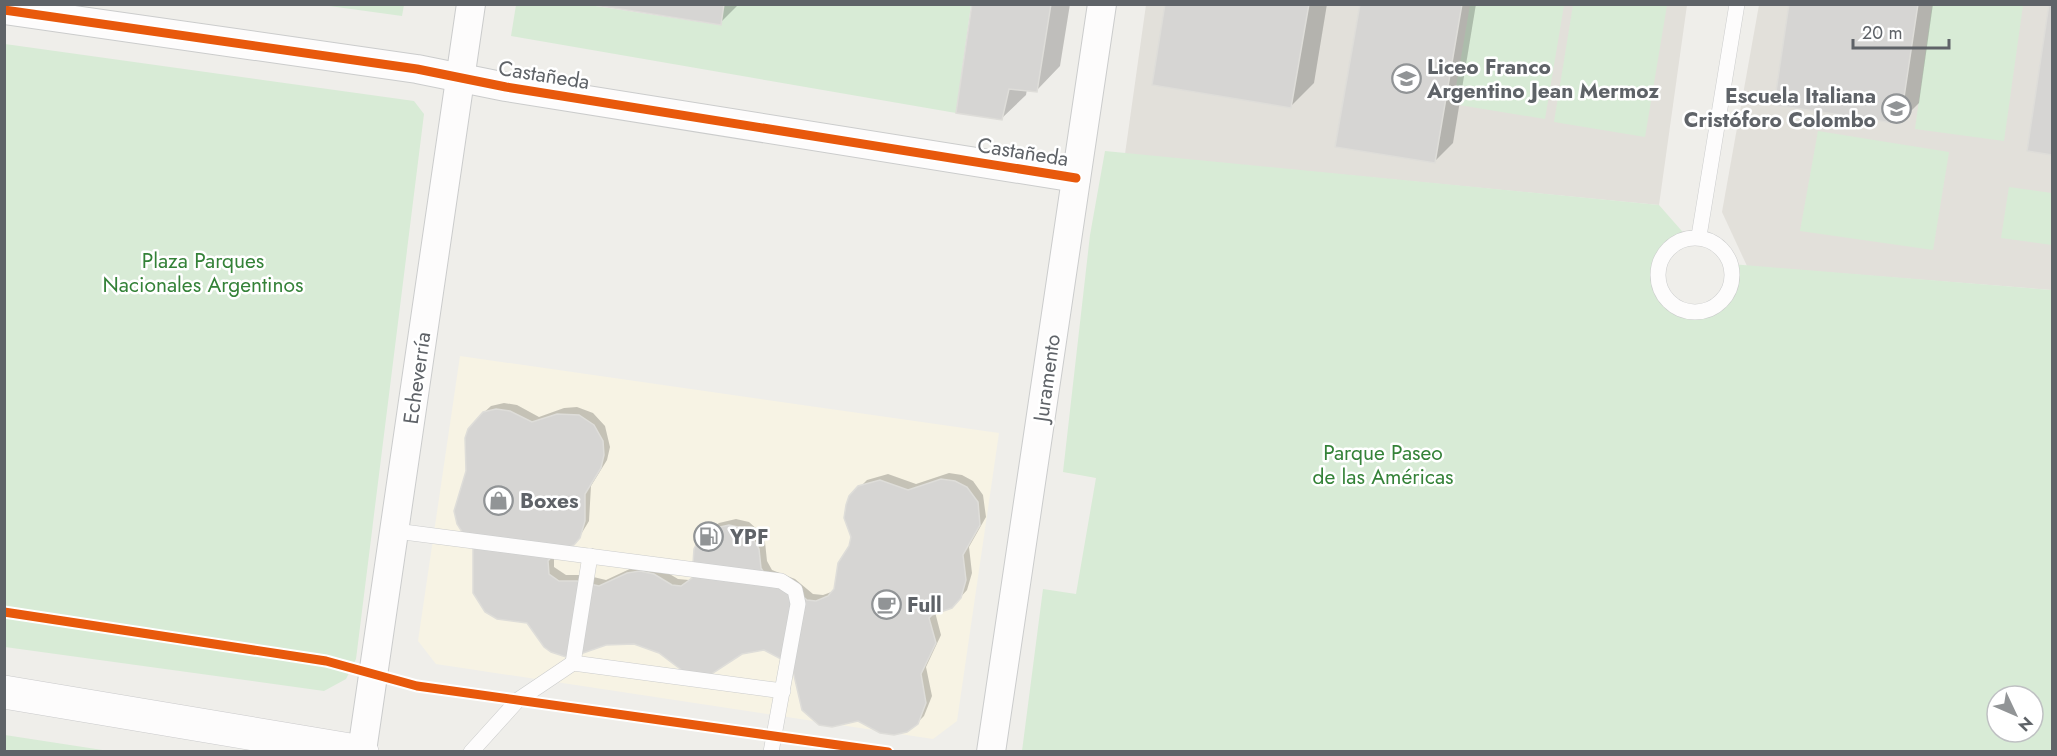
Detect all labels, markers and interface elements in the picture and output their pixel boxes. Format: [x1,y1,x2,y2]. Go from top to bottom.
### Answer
scale bar [1853,12,1949,50]
text: 20 m [1862,20,1902,46]
place label: Liceo Franco Argentino Jean Mermoz [1426,52,1659,106]
street label: Castañeda [496,53,592,97]
school or university icon: Liceo Franco Argentino Jean Mermoz [1390,63,1422,95]
place label: Escuela Italiana Cristóforo Colombo [1684,81,1876,135]
school or university icon: Escuela Italiana Cristóforo Colombo [1881,92,1913,124]
street label: Castañeda [975,130,1071,174]
park label: Plaza Parques Nacionales Argentinos [103,246,303,300]
street label: Echeverría [396,330,438,426]
street label: Juramento [1026,332,1068,427]
park label: Parque Paseo de las Américas [1312,438,1454,492]
shop icon: Boxes [483,485,515,517]
place label: Boxes [520,486,579,516]
fuel station icon: YPF [693,521,725,553]
place label: YPF [729,522,769,552]
cafe icon: Full [870,589,902,621]
place label: Full [907,590,942,620]
north arrow [1985,684,2045,744]
text: N [2013,712,2038,737]

